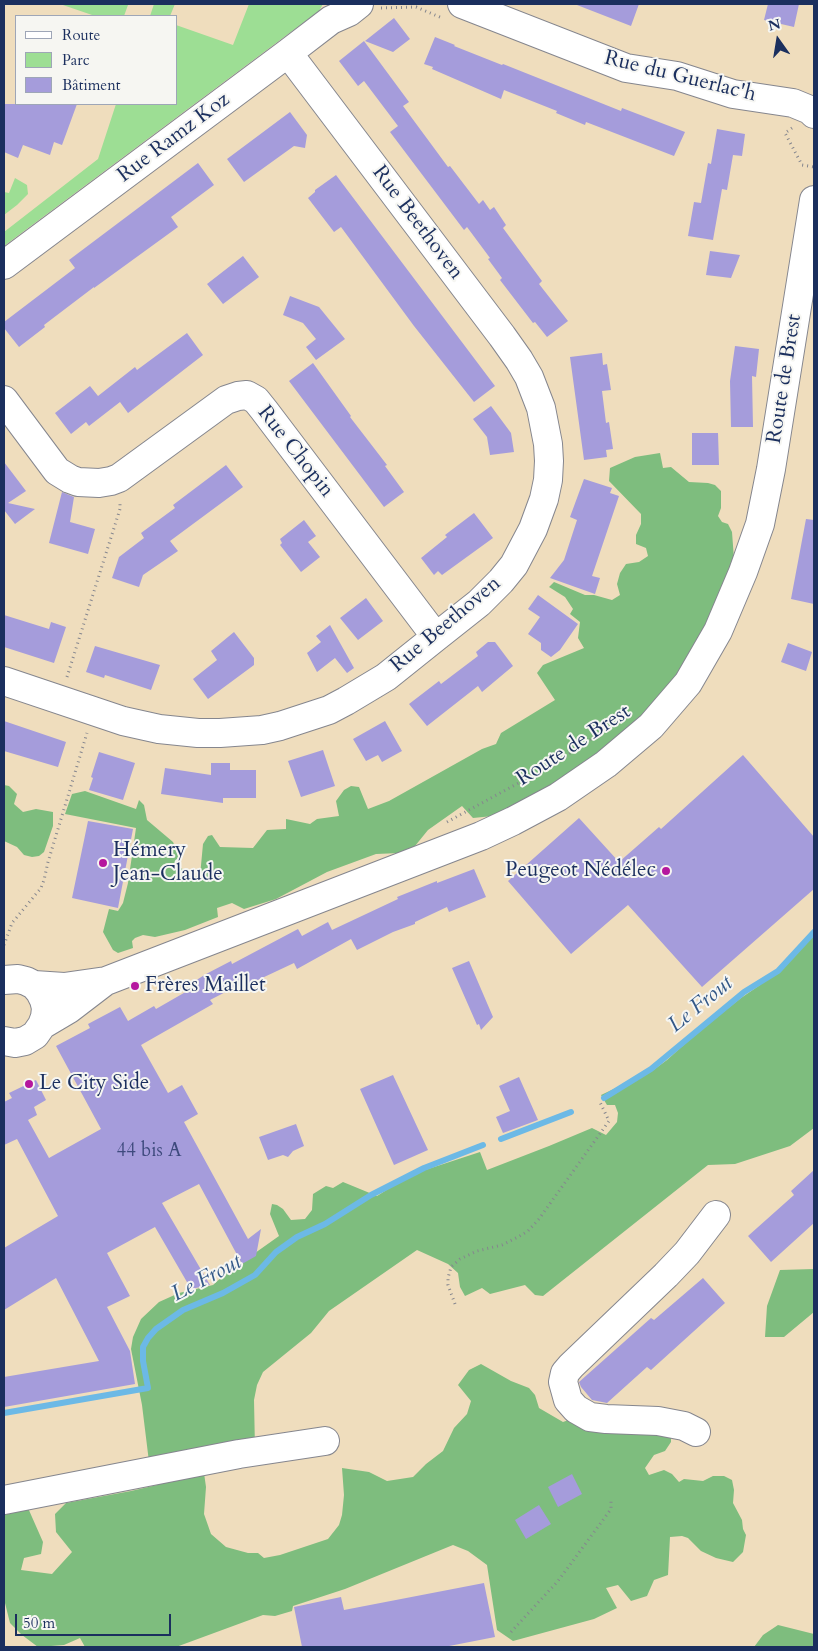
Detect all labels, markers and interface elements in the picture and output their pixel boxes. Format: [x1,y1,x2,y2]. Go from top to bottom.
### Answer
text: N [766,14,783,36]
legend [15,15,178,105]
north arrow [753,15,803,65]
text: Route [62,25,100,45]
street label: Rue du Guerlac'h [602,46,758,108]
text: Parc [62,50,90,70]
text: Bâtiment [62,75,120,95]
street label: Rue Ramz Koz [113,88,235,188]
street label: Rue Beethoven [366,161,468,285]
street label: Route de Brest [762,312,808,446]
street label: Rue Chopin [251,401,339,503]
street label: Rue Beethoven [386,572,506,678]
street label: Route de Brest [512,700,636,792]
place label: Hémery Jean-Claude [113,838,223,888]
marker: Hémery Jean-Claude [97,857,109,869]
place label: Peugeot Nédélec [505,858,656,884]
marker: Peugeot Nédélec [660,865,672,877]
water label: Le Frout [663,971,739,1039]
place label: Frères Maillet [145,973,266,999]
marker: Frères Maillet [129,980,141,992]
place label: Le City Side [39,1071,149,1097]
marker: Le City Side [23,1078,35,1090]
house number: 44 bis A [116,1141,182,1163]
water label: Le Frout [168,1250,246,1308]
scale bar [18,1604,174,1636]
text: 50 m [23,1613,55,1633]

